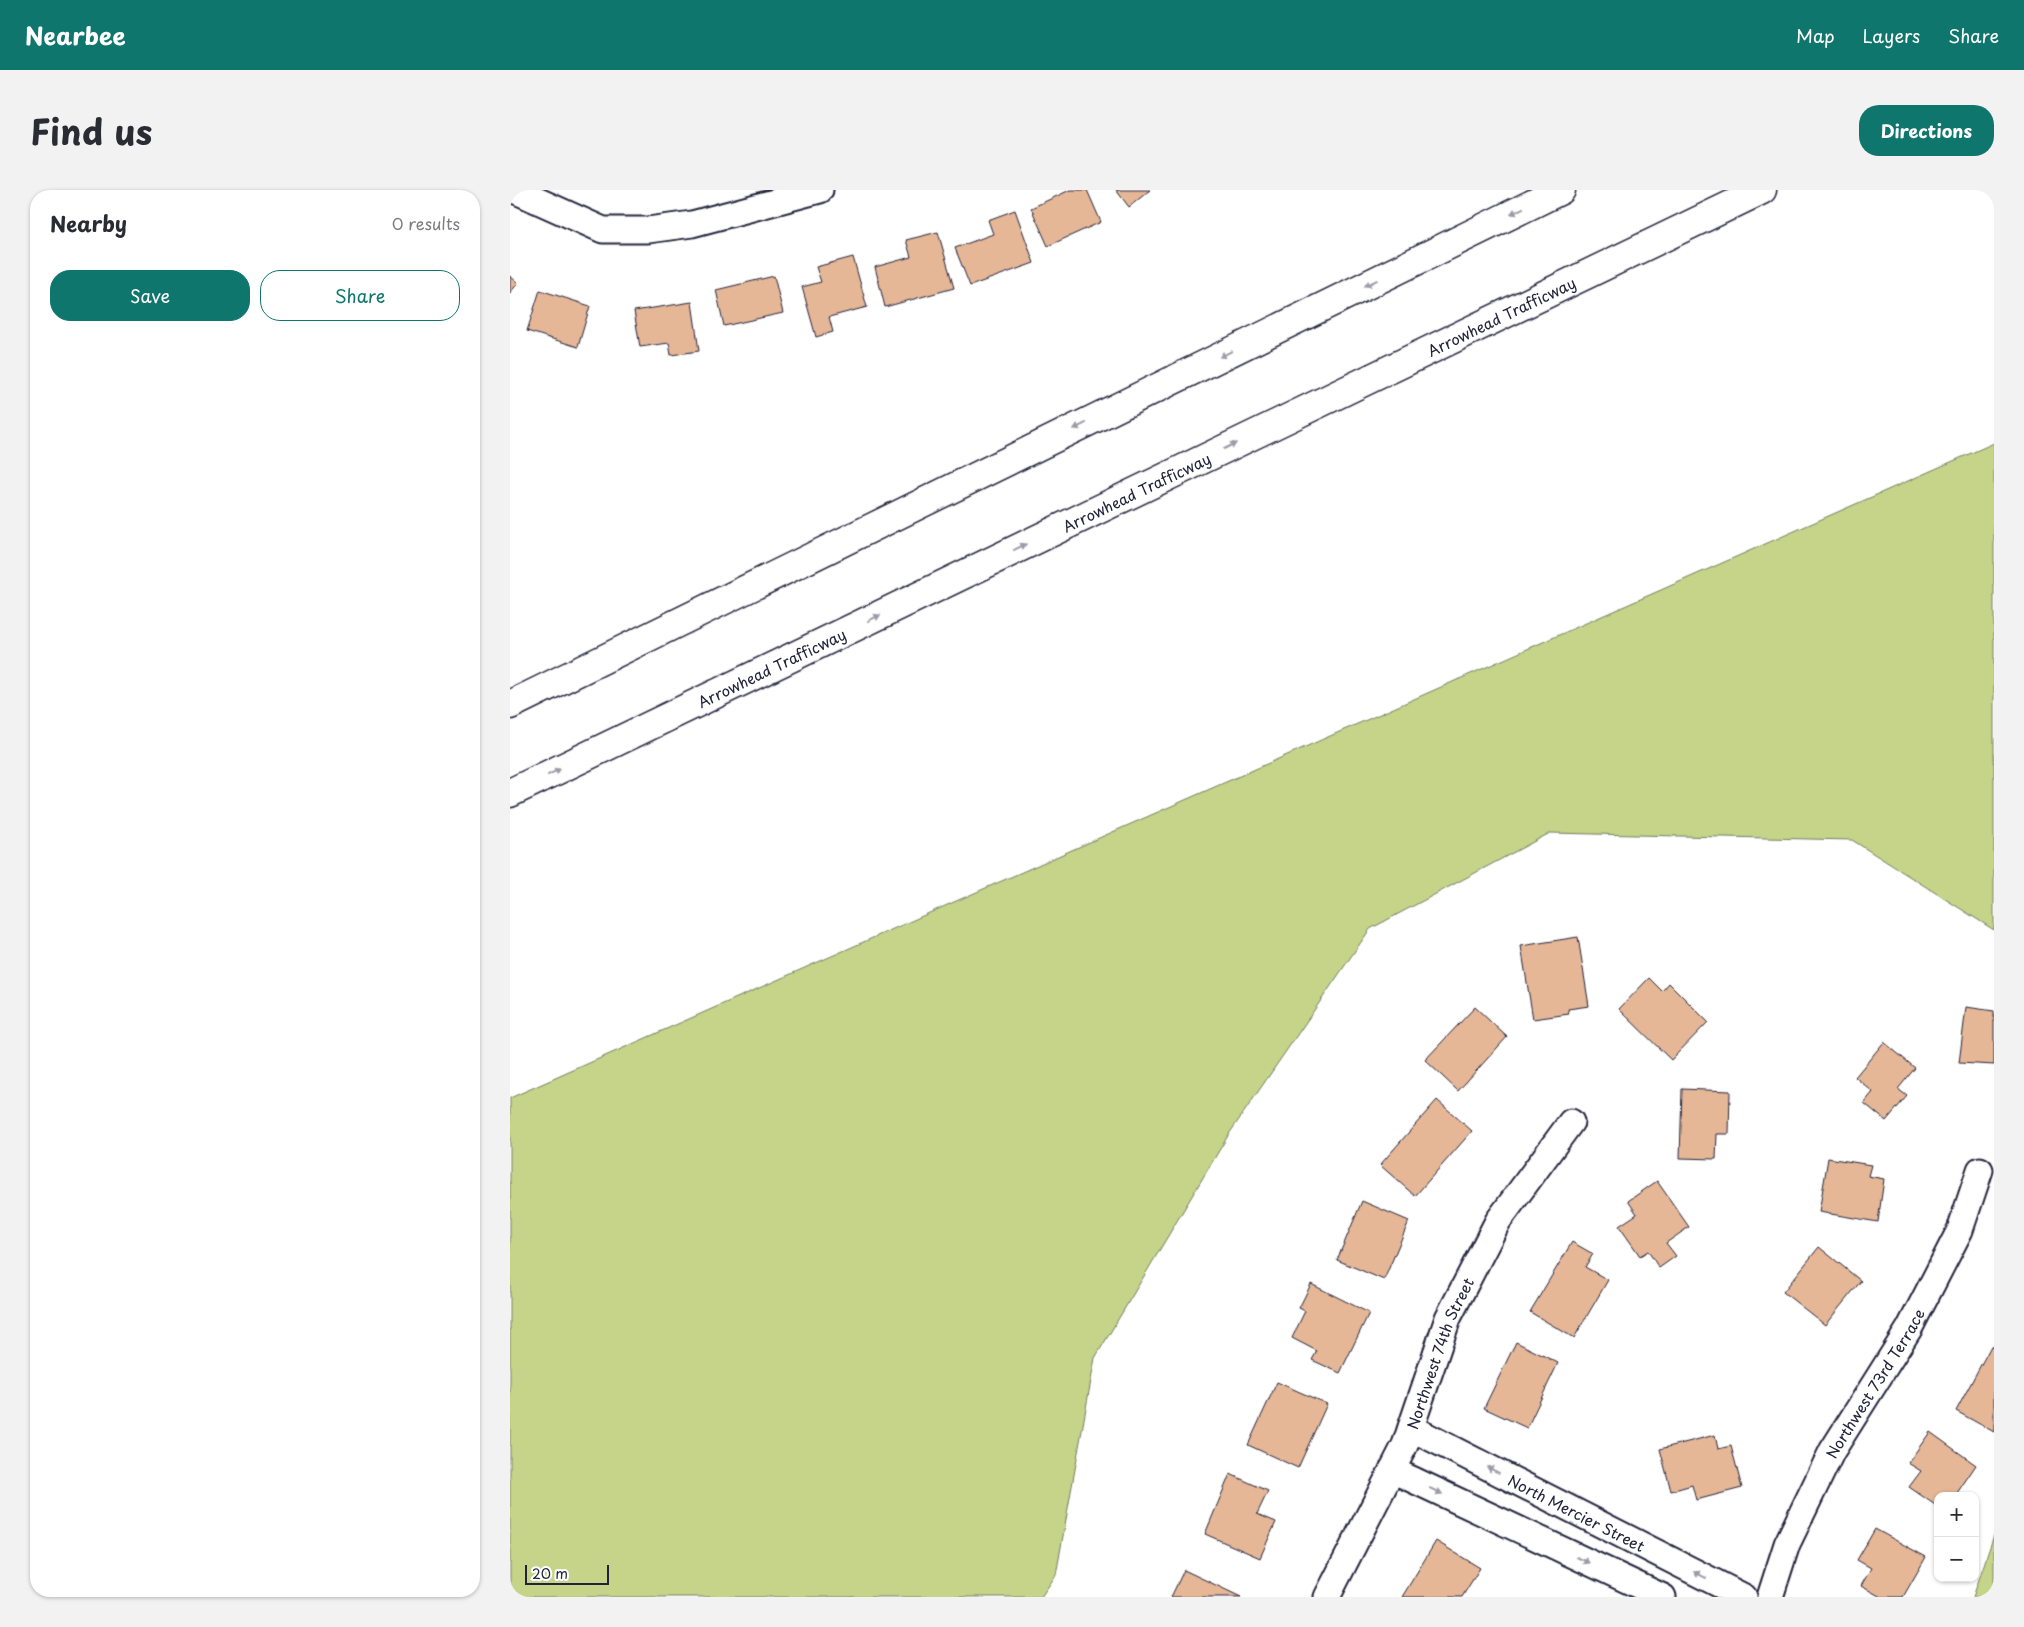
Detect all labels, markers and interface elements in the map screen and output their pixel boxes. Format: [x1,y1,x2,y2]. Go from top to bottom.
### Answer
text: Nearbee [25,17,126,53]
text: Map [1796,22,1835,49]
text: Layers [1863,22,1920,49]
text: Share [1948,22,1999,49]
text: Find us [30,104,152,157]
button: Directions [1859,105,1994,156]
text: Nearby [50,207,127,239]
one-way arrow [1510,207,1525,216]
text: 0 results [392,211,460,235]
button: Save [50,270,250,321]
button: Share [260,270,460,321]
street label: Arrowhead Trafficway [1423,270,1579,361]
one-way arrow [1364,279,1379,287]
one-way arrow [1218,350,1233,359]
one-way arrow [1072,422,1087,430]
one-way arrow [1223,442,1237,450]
street label: Arrowhead Trafficway [1058,446,1214,537]
one-way arrow [1013,543,1027,551]
one-way arrow [867,614,881,622]
street label: Arrowhead Trafficway [693,622,849,713]
one-way arrow [547,768,561,776]
street label: Northwest 74th Street [1400,1273,1479,1432]
street label: Northwest 73rd Terrace [1819,1304,1929,1462]
one-way arrow [1486,1466,1500,1474]
street label: North Mercier Street [1504,1468,1649,1557]
one-way arrow [1429,1487,1443,1495]
map controls [1934,1492,1979,1582]
button: + [1934,1492,1979,1537]
button: − [1934,1537,1979,1582]
one-way arrow [1576,1556,1590,1564]
scale bar [525,1562,609,1585]
text: 20 m [532,1563,568,1584]
one-way arrow [1693,1571,1708,1579]

